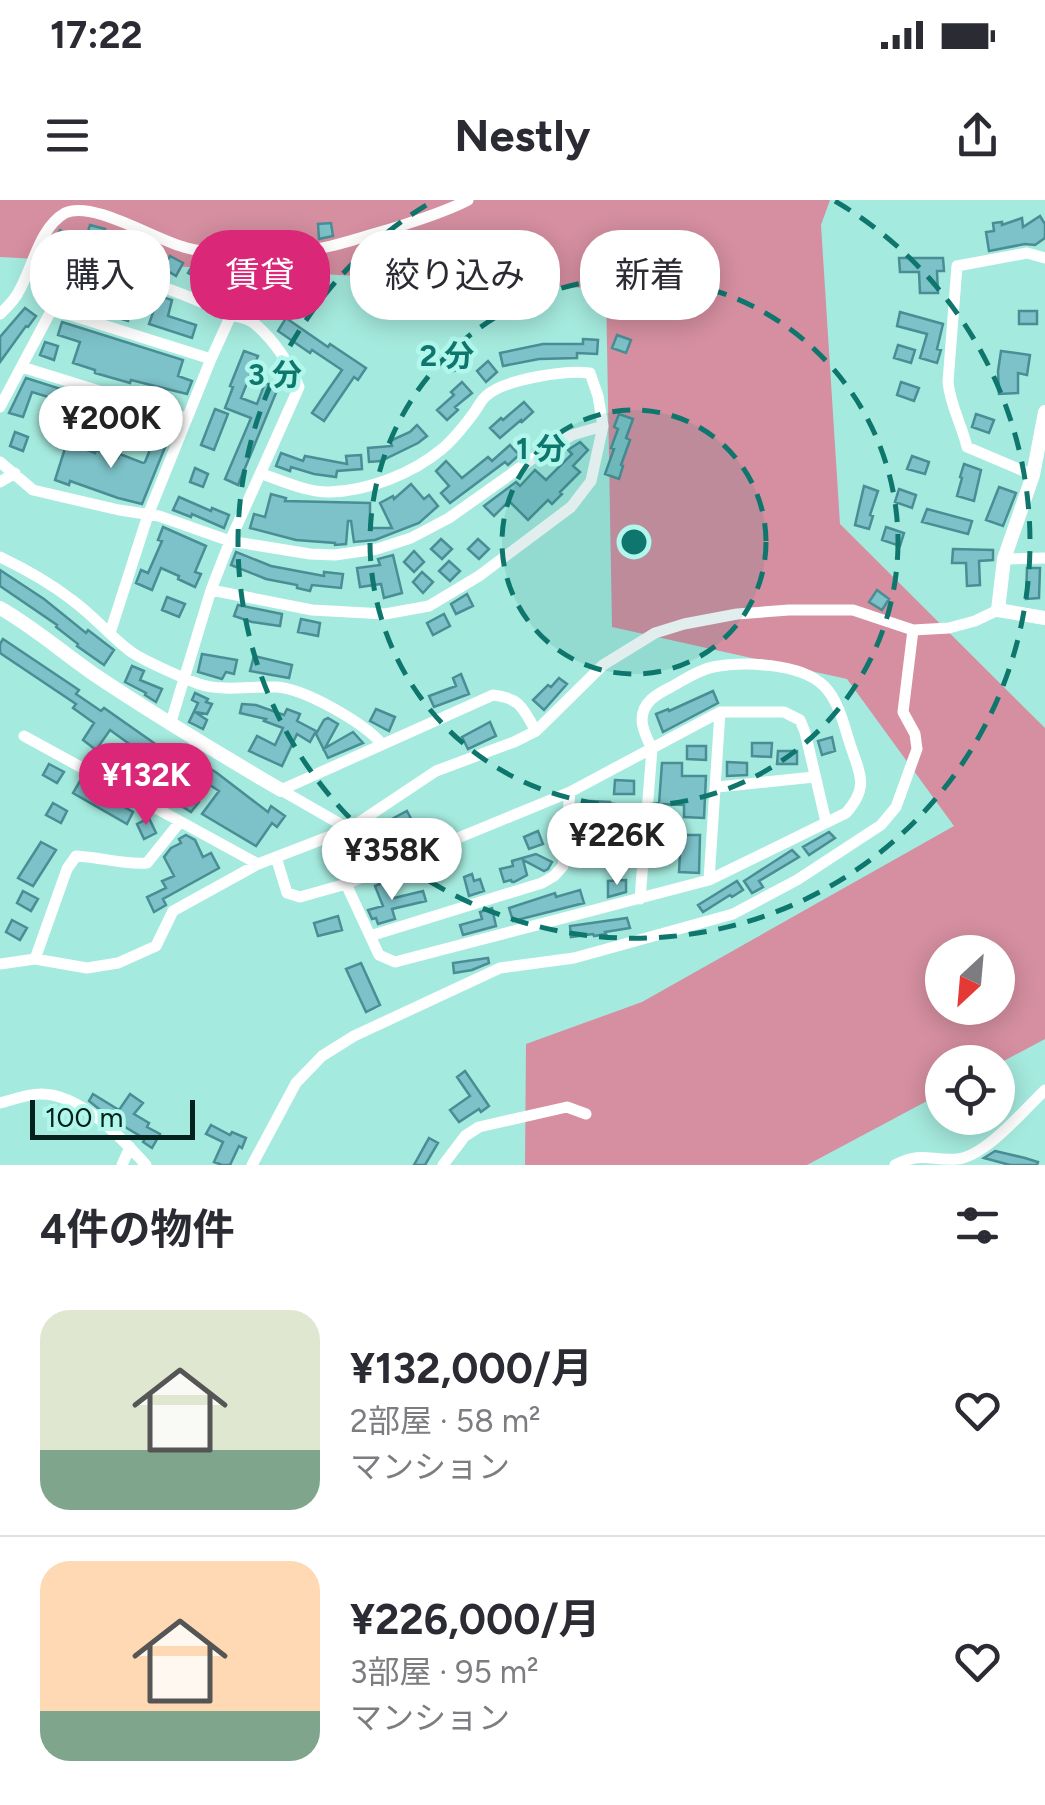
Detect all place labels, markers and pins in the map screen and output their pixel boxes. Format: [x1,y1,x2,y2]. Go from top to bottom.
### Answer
pin: ¥200K [41,386,181,471]
centre of rings [616,524,652,560]
pin: ¥132K [76,743,216,828]
pin: ¥226K [547,803,687,888]
pin: ¥358K [322,818,462,903]

